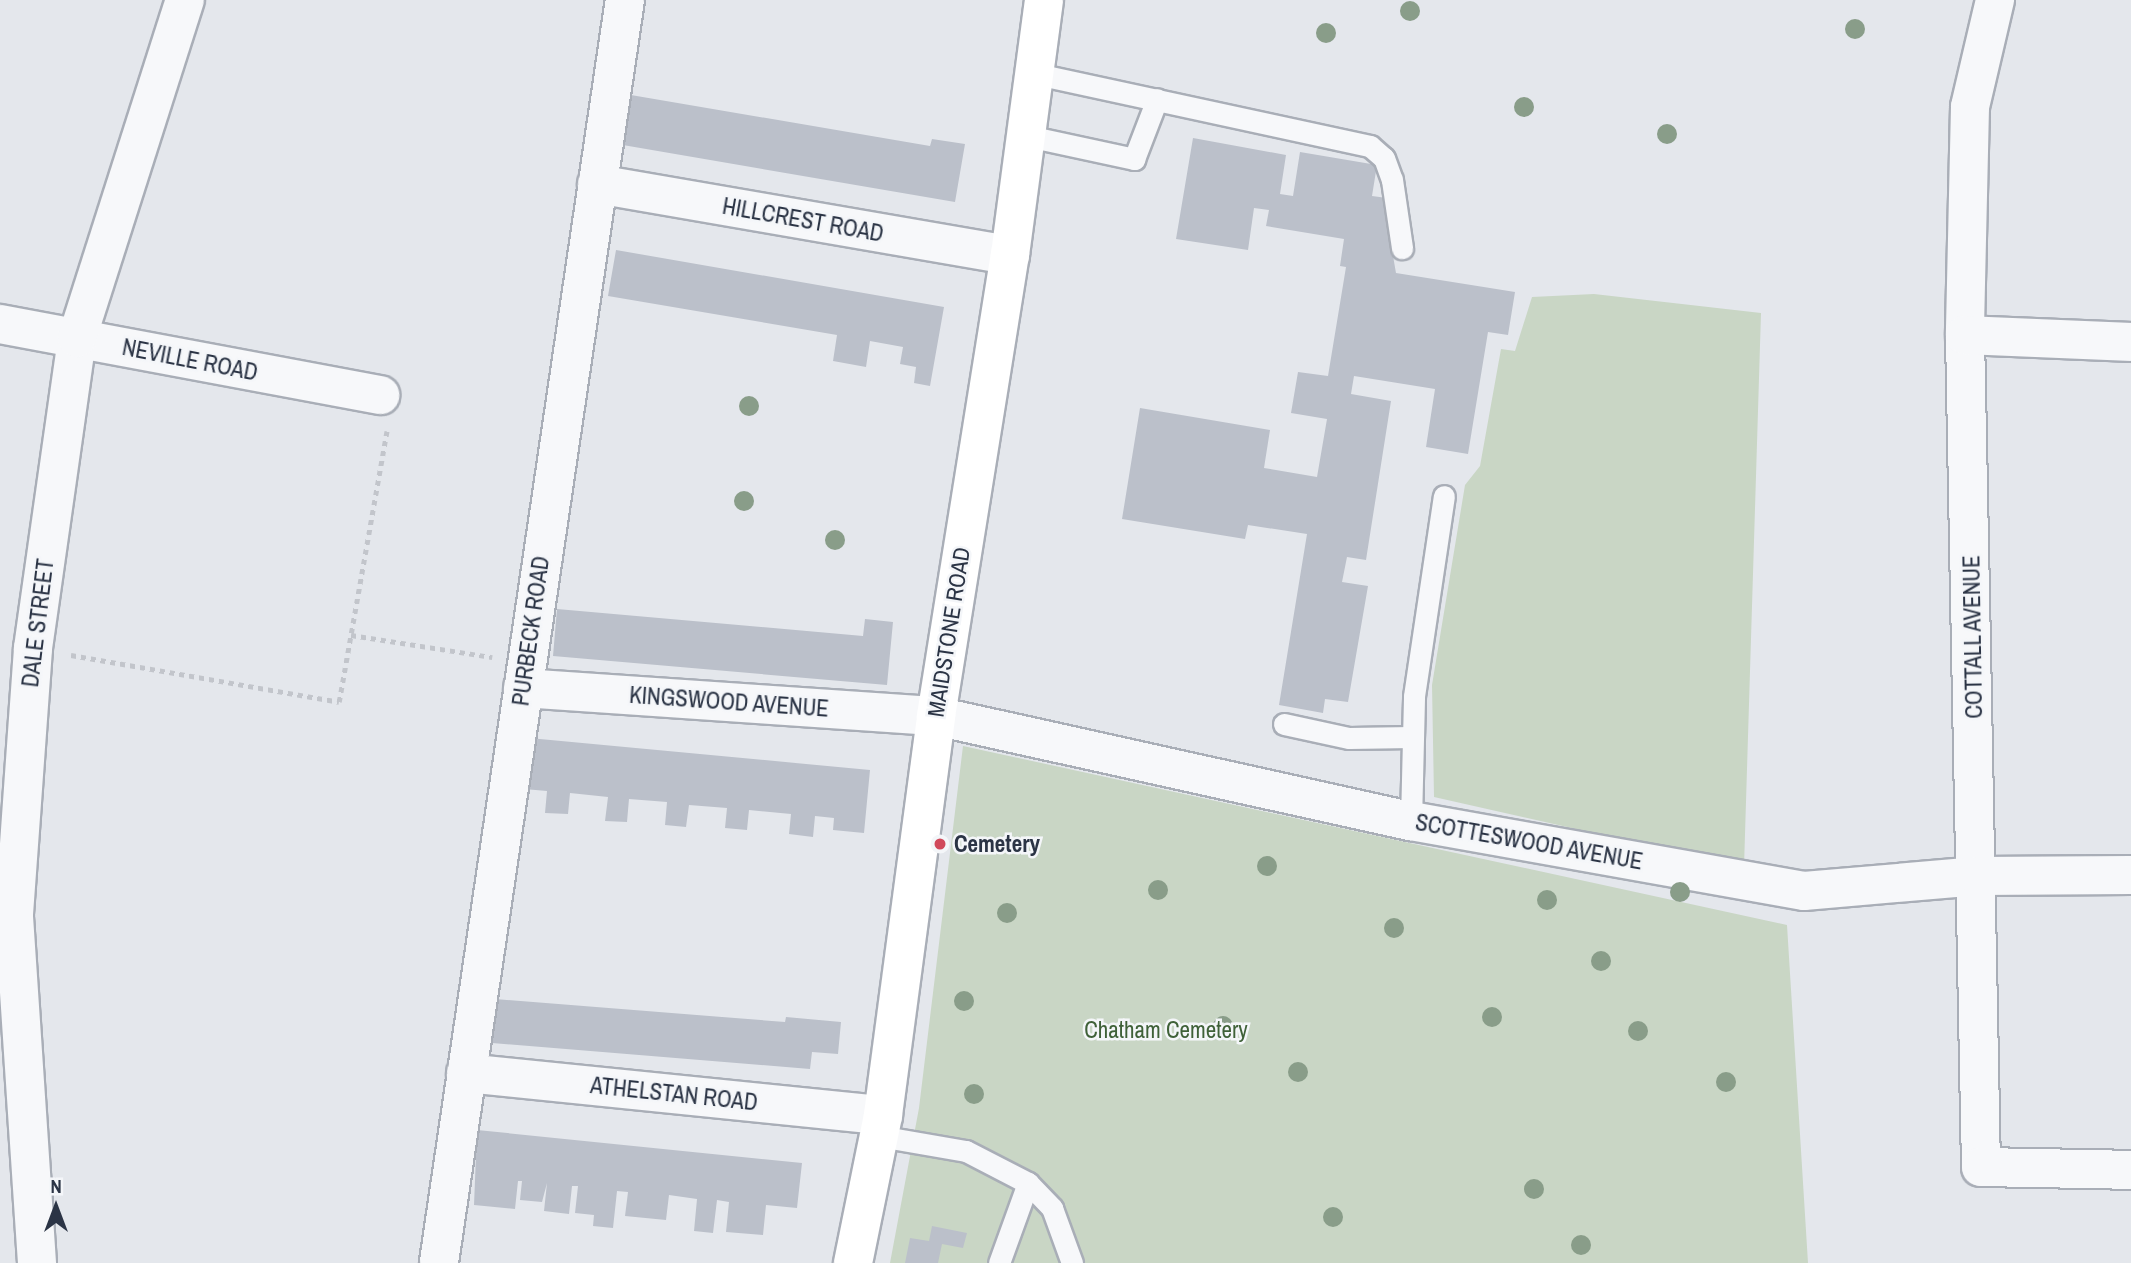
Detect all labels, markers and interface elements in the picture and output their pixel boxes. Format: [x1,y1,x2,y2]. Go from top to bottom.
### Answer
street label: HILLCREST ROAD [720,192,886,248]
street label: NEVILLE ROAD [120,333,260,387]
street label: MAIDSTONE ROAD [922,545,976,719]
street label: PURBECK ROAD [507,554,555,708]
street label: COTTALL AVENUE [1958,554,1988,720]
street label: DALE STREET [16,557,60,689]
street label: KINGSWOOD AVENUE [628,681,830,723]
street label: SCOTTESWOOD AVENUE [1413,808,1645,876]
place label: Cemetery [954,830,1040,858]
marker: Cemetery [932,836,948,852]
park label: Chatham Cemetery [1084,1016,1248,1044]
street label: ATHELSTAN ROAD [589,1071,759,1117]
north arrow [21,1172,91,1242]
text: N [50,1173,62,1199]

